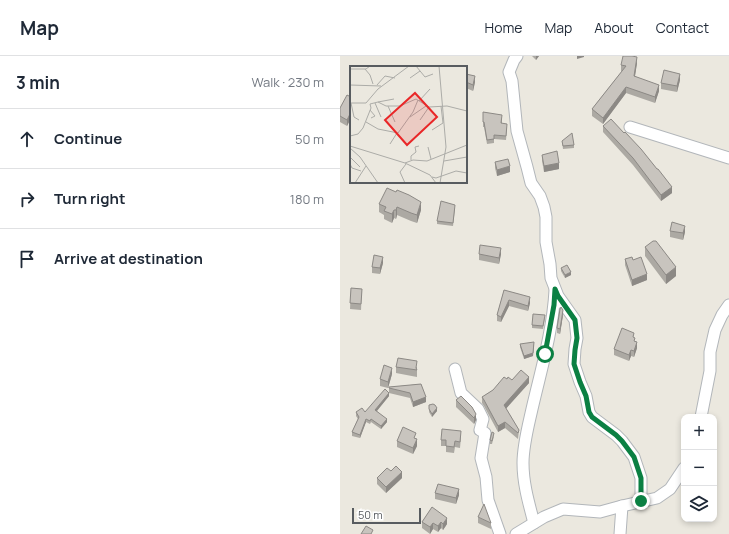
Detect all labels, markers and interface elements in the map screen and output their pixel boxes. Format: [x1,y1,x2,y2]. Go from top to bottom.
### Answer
text: Map [20,15,59,41]
text: Home [485,18,522,37]
text: Map [544,18,572,37]
text: About [594,18,634,37]
text: Contact [656,18,709,37]
inset map [350,66,467,183]
text: 3 min [16,71,60,94]
text: Walk · 230 m [251,73,324,91]
icon: ahead [16,128,38,150]
text: Continue [54,128,122,149]
text: 50 m [295,130,324,148]
icon: right [16,188,38,210]
text: Turn right [54,188,125,209]
text: 180 m [290,190,324,208]
icon: arrive [16,248,38,270]
text: Arrive at destination [54,248,203,269]
route start [536,345,554,363]
map controls [681,414,717,522]
button: + [681,414,717,450]
button: − [681,450,717,486]
button: layers [681,486,717,522]
route end [632,492,650,510]
scale bar [352,506,421,525]
text: 50 m [358,507,383,522]

